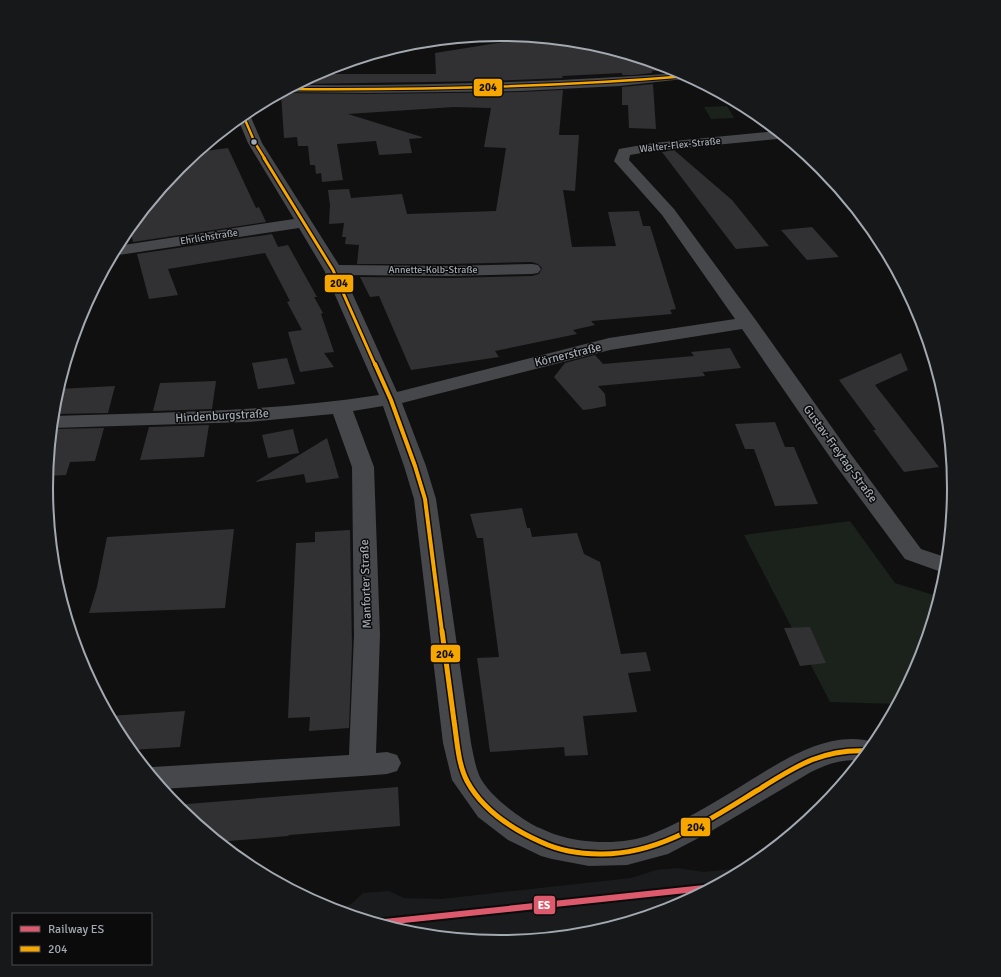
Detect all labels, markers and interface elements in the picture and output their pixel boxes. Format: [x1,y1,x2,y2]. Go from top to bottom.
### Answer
line badge: 204 [473,78,503,97]
text: 204 [479,81,497,94]
street label: Walter-Flex-Straße [639,135,721,155]
unlabelled marker [249,137,259,147]
street label: Ehrlichstraße [179,227,239,247]
street label: Annette-Kolb-Straße [388,264,478,276]
line badge: 204 [324,274,354,293]
text: 204 [330,277,348,290]
street label: Körnerstraße [533,339,603,371]
street label: Gustav-Freytag-Straße [800,402,880,506]
street label: Hindenburgstraße [175,406,269,426]
street label: Manforter Straße [357,539,375,629]
line badge: 204 [430,644,461,663]
text: 204 [436,648,454,661]
line badge: 204 [680,817,711,837]
text: 204 [687,821,705,834]
line badge: ES [533,895,556,915]
text: ES [538,899,550,912]
legend [12,913,152,965]
text: Railway ES [48,922,104,937]
text: 204 [48,942,68,957]

